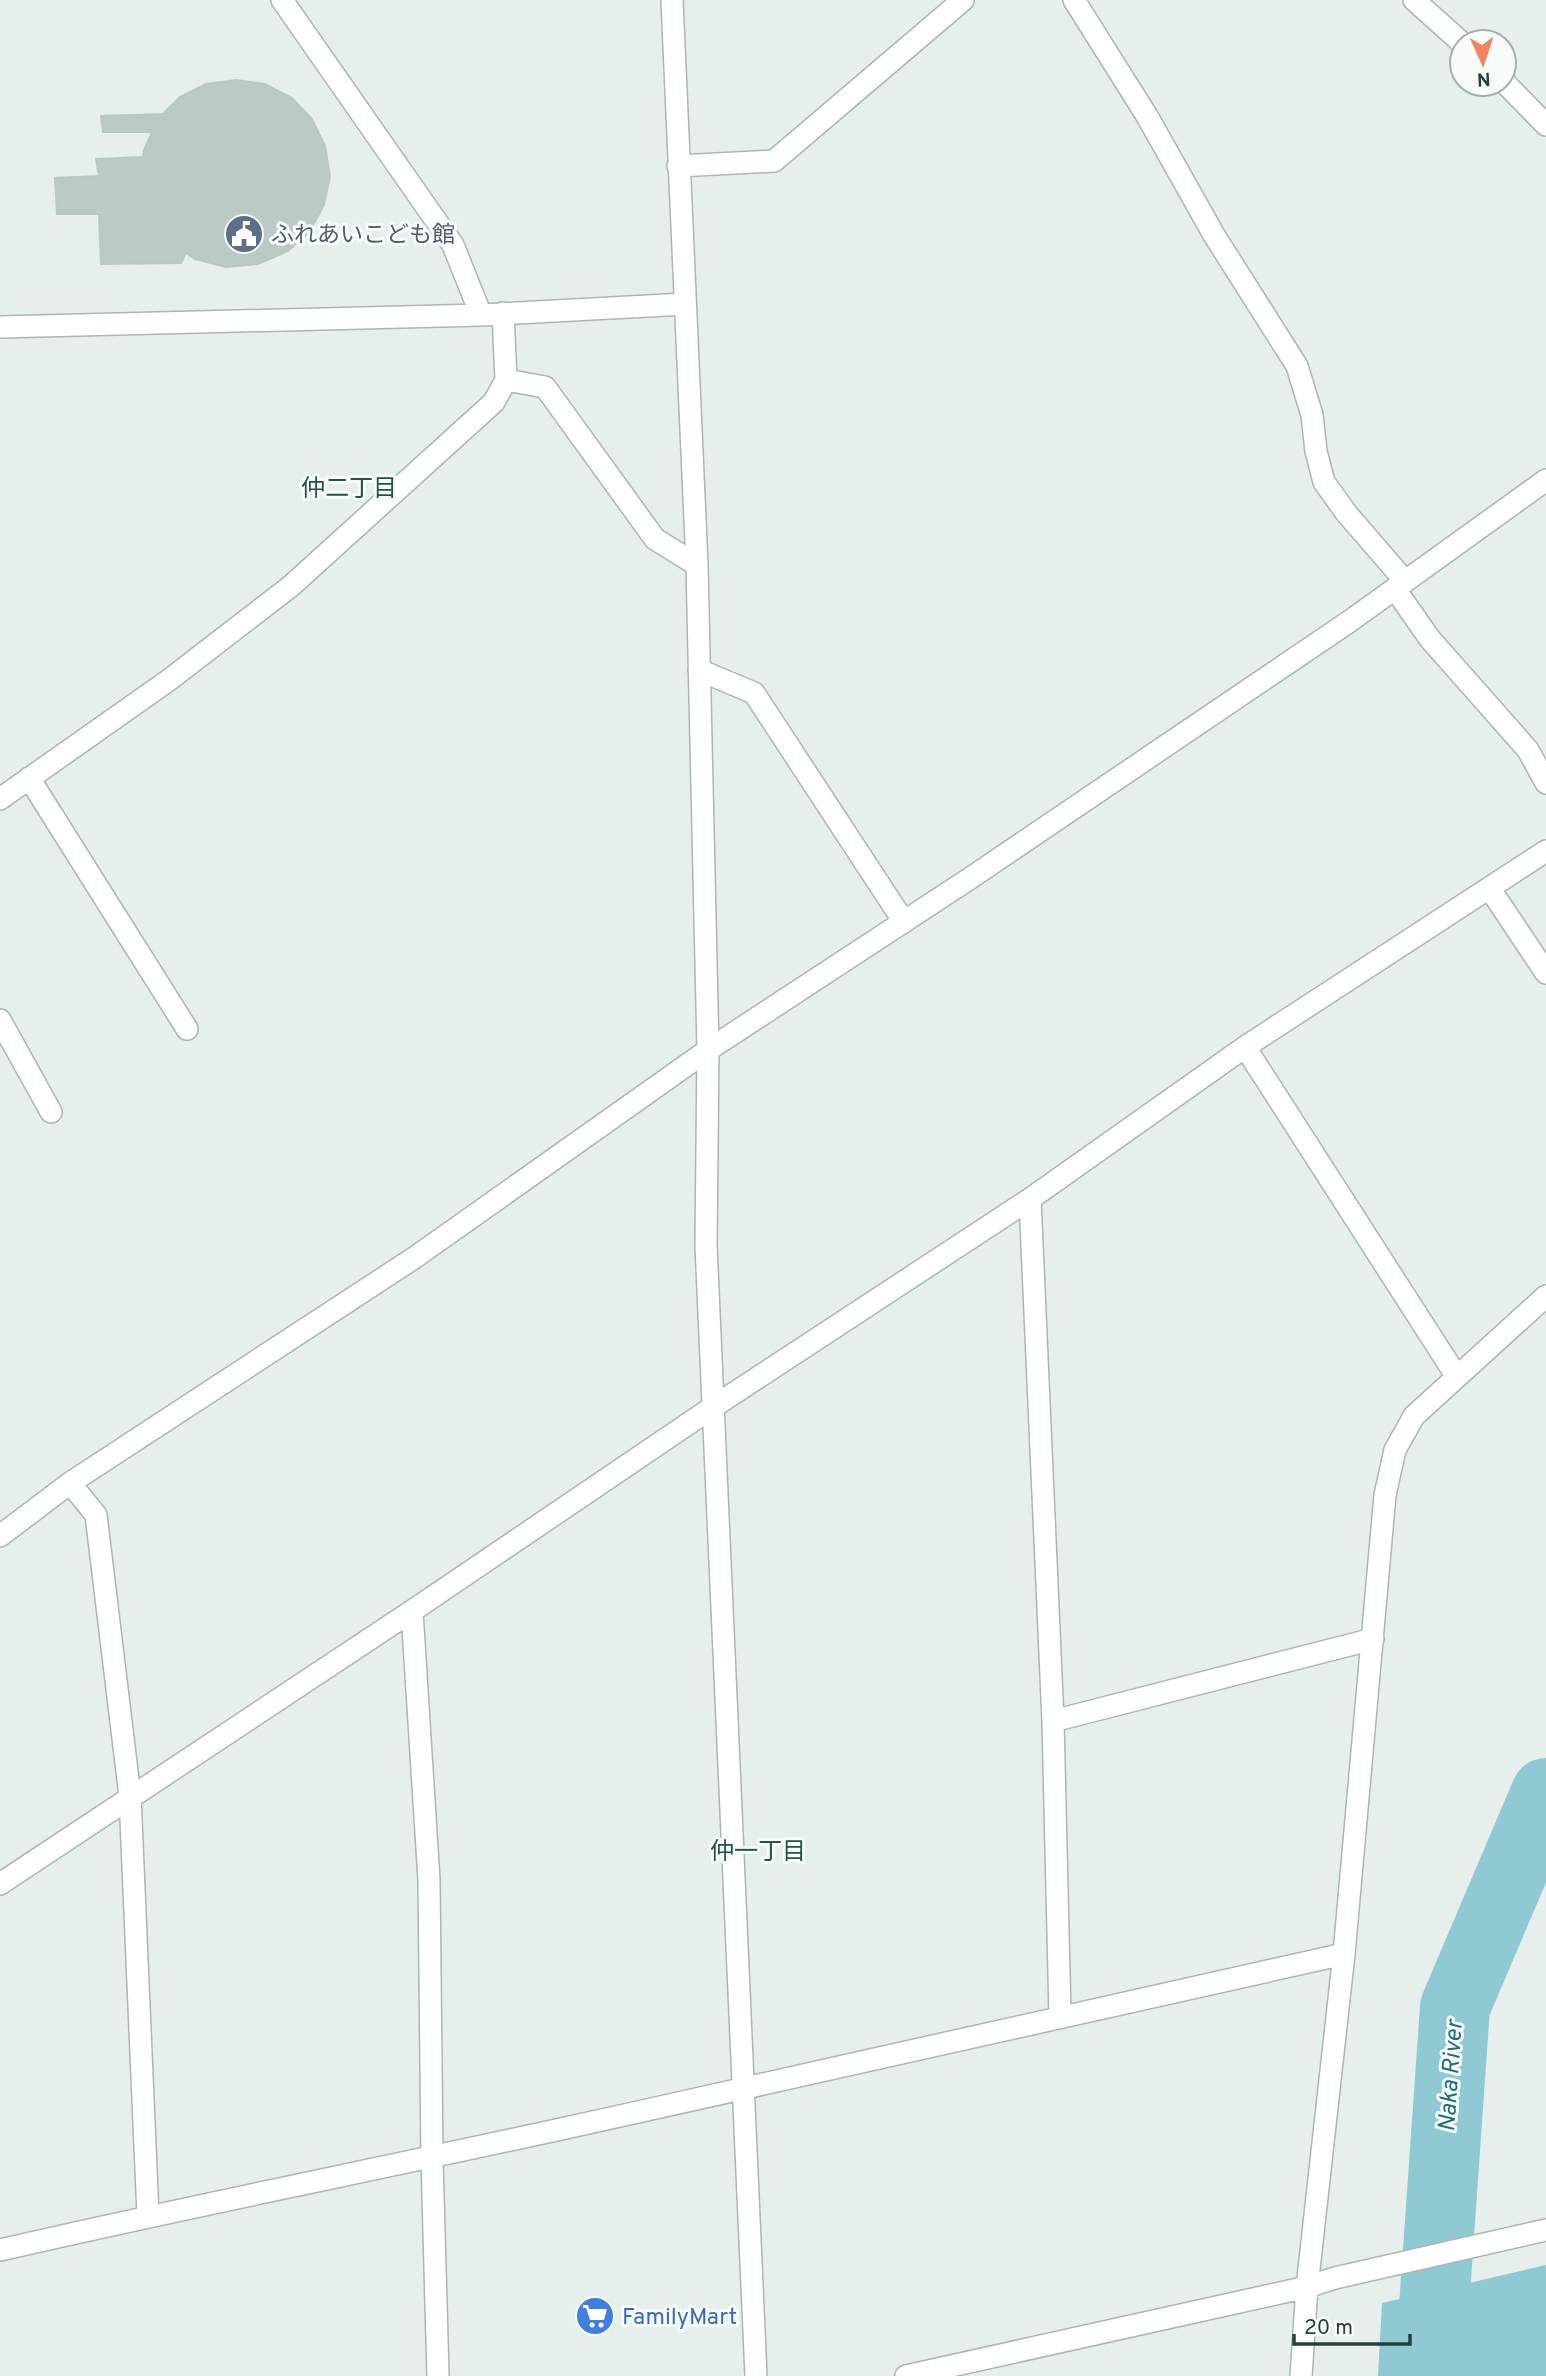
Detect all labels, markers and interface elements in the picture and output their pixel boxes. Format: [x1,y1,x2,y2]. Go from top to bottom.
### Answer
north arrow [1448,28,1518,98]
text: N [1476,66,1491,90]
public building icon: ふれあいこども館 [223,213,265,255]
place label: ふれあいこども館 [271,222,455,251]
district label: 仲二丁目 [301,475,397,505]
district label: 仲一丁目 [710,1838,806,1868]
water label: Naka River [1433,2018,1471,2133]
supermarket icon: FamilyMart [574,2295,616,2337]
scale bar [1294,2302,1410,2346]
place label: FamilyMart [622,2304,737,2333]
text: 20 m [1304,2315,1353,2342]

